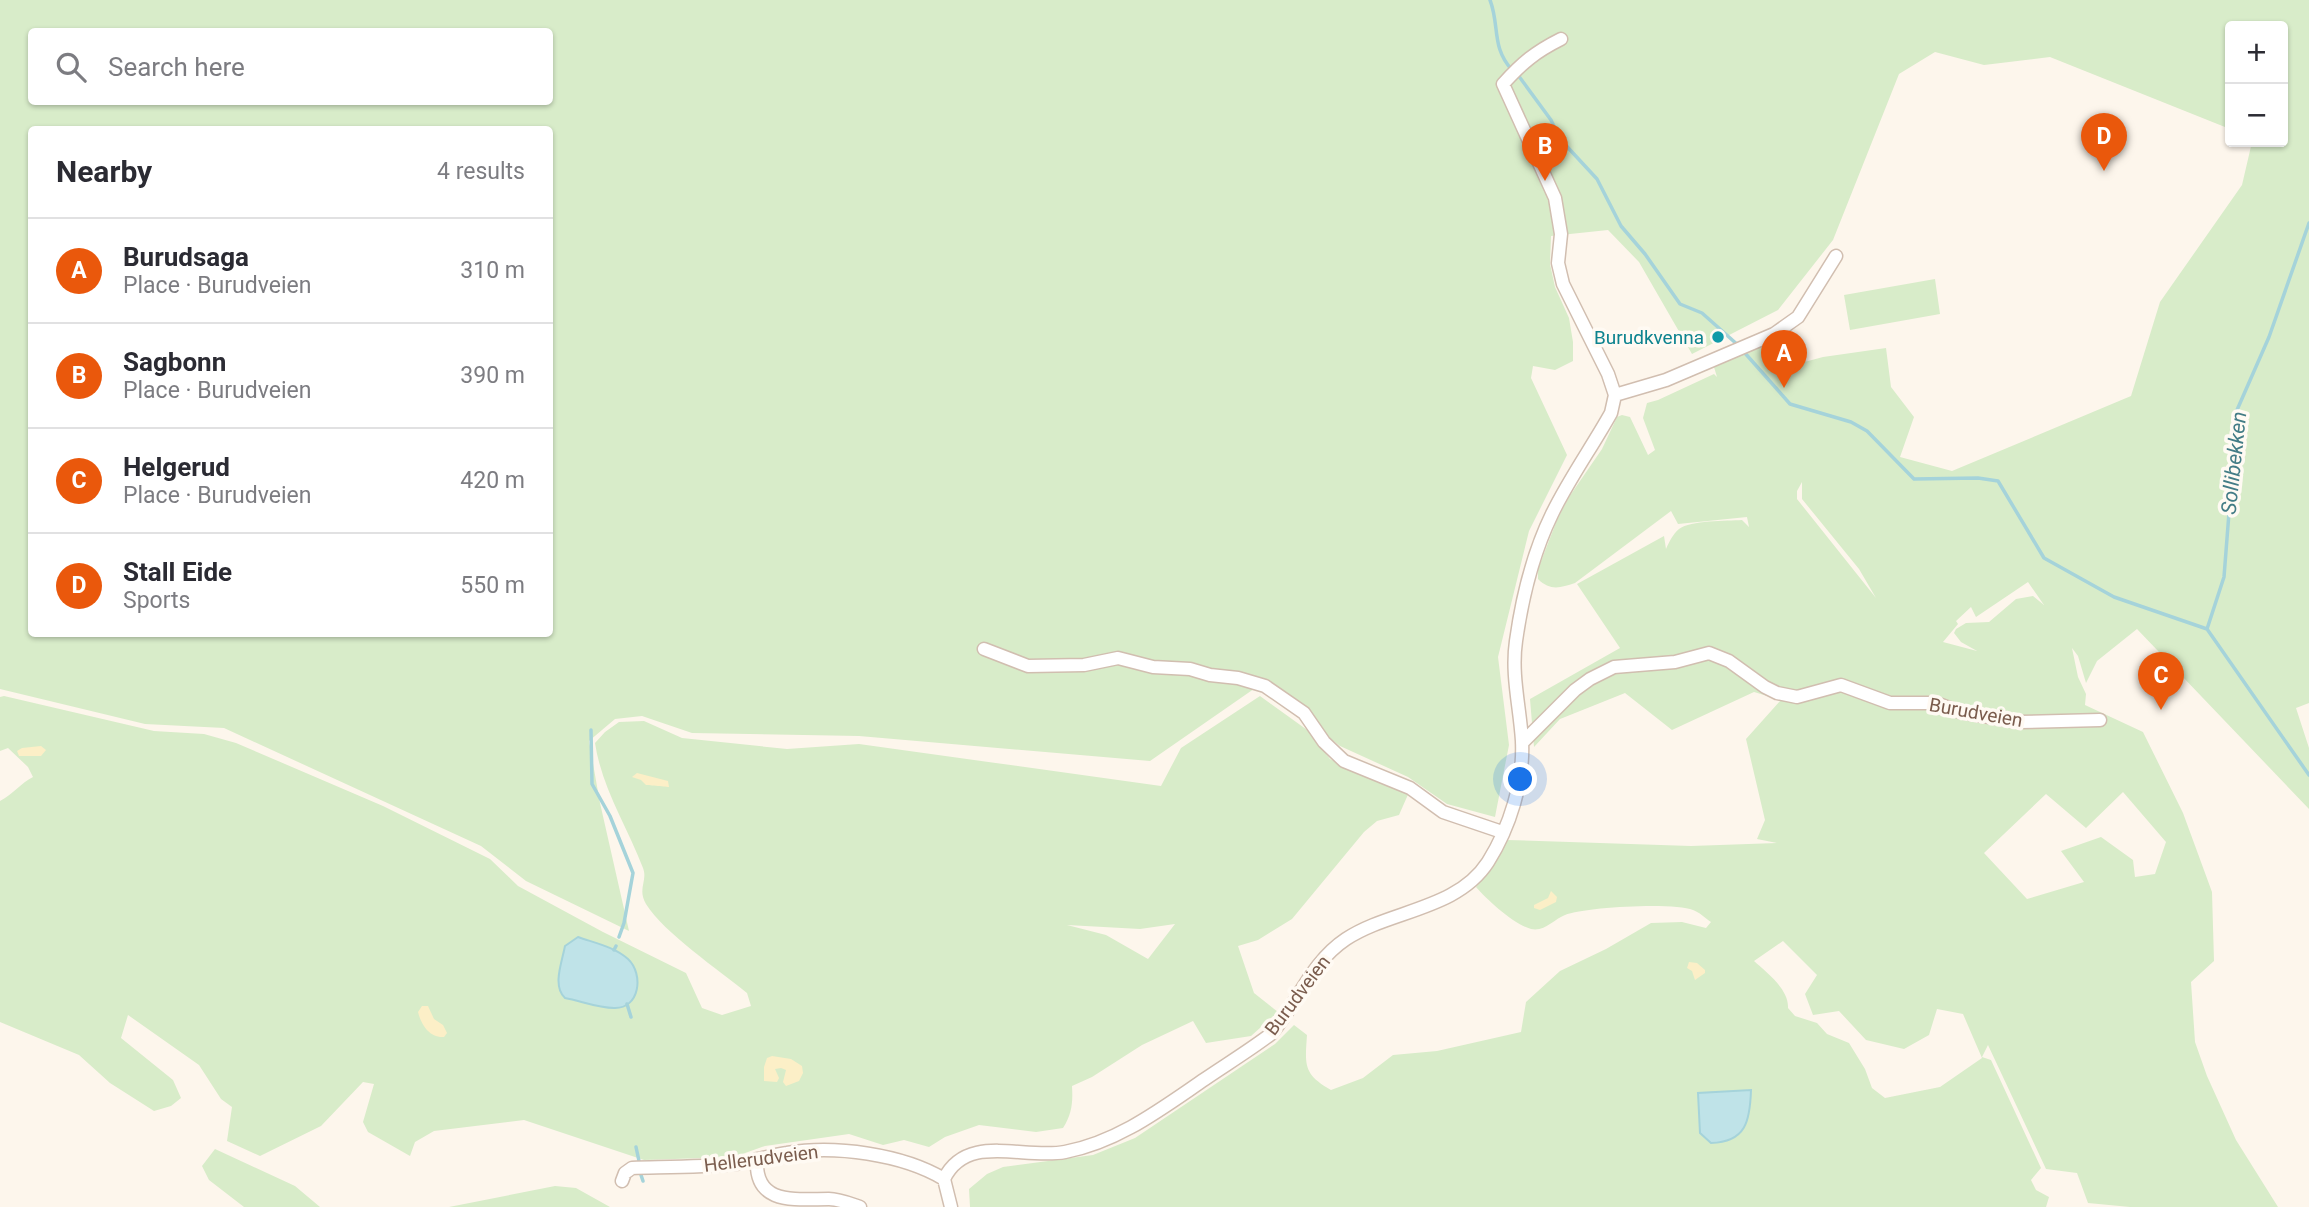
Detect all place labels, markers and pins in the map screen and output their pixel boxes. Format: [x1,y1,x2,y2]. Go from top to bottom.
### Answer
pin: D [2081,113,2127,171]
pin: B [1522,123,1568,181]
place label: Burudkvenna [1594,326,1704,349]
marker: Burudkvenna [1710,329,1726,345]
pin: A [1761,330,1807,388]
pin: C [2138,652,2184,710]

